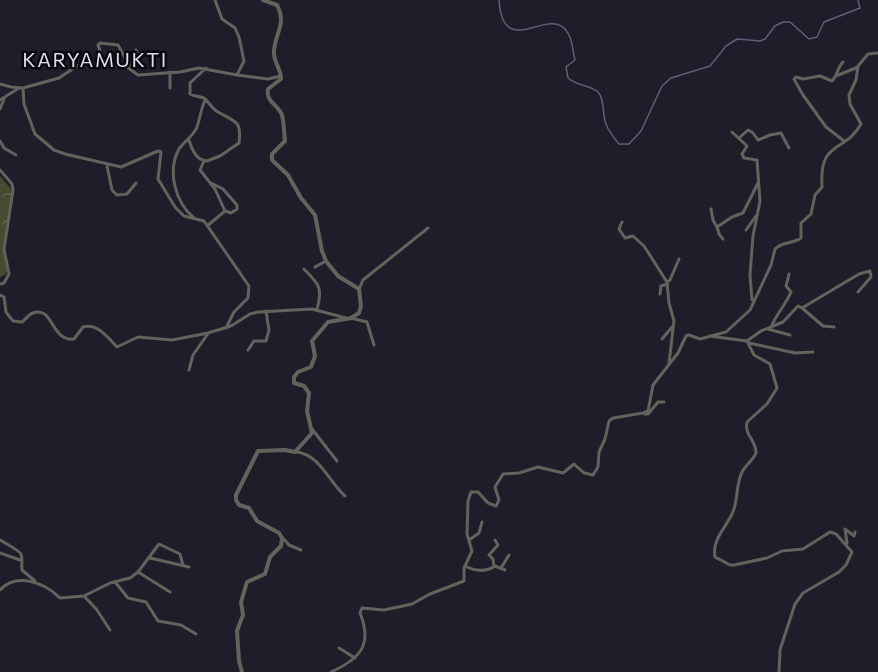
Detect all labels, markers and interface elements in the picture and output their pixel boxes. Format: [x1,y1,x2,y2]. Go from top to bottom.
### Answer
district label: KARYAMUKTI [22,47,168,71]

